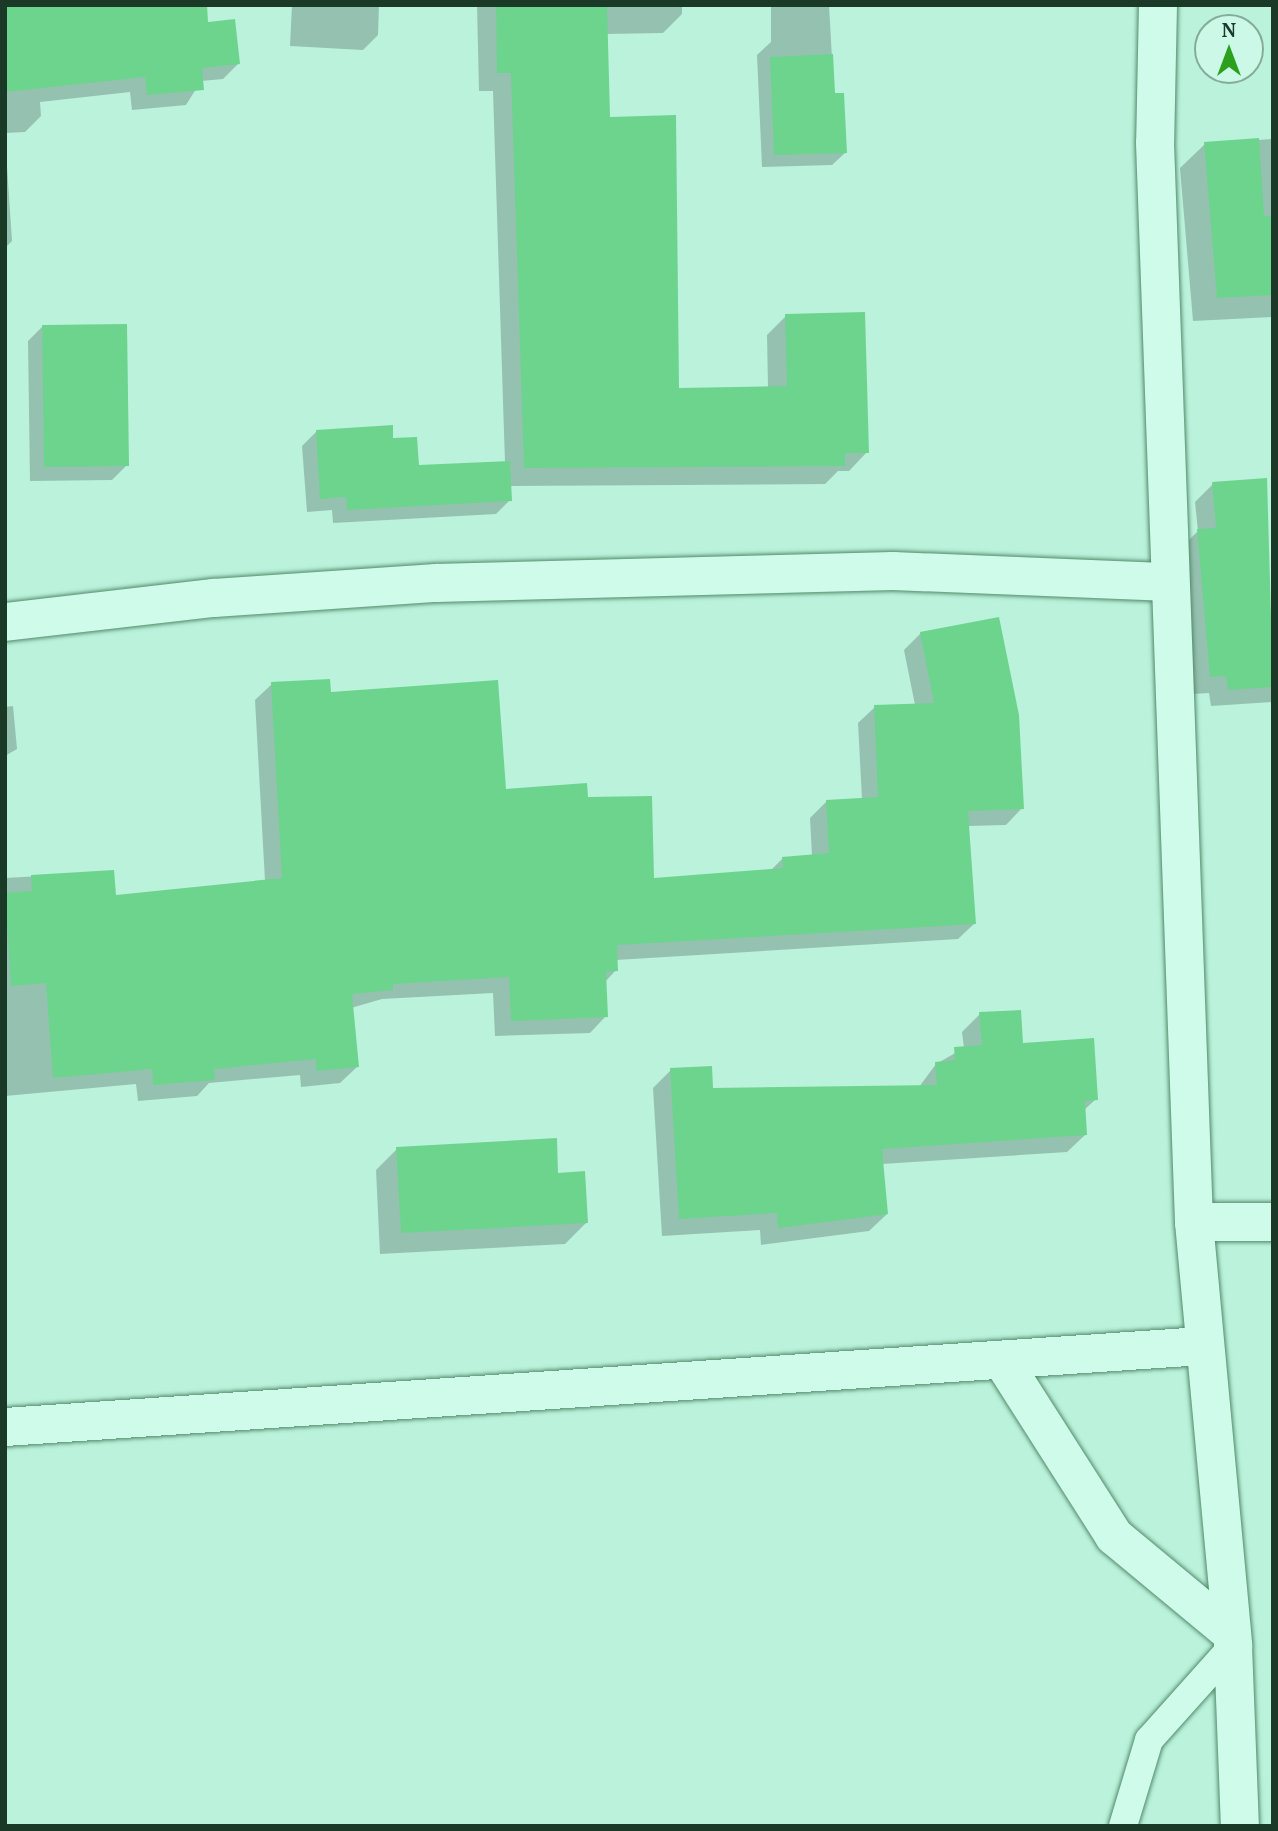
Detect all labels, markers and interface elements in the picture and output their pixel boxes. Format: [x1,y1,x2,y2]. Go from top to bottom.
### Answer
north arrow [1194,14,1264,84]
text: N [1222,17,1236,42]

